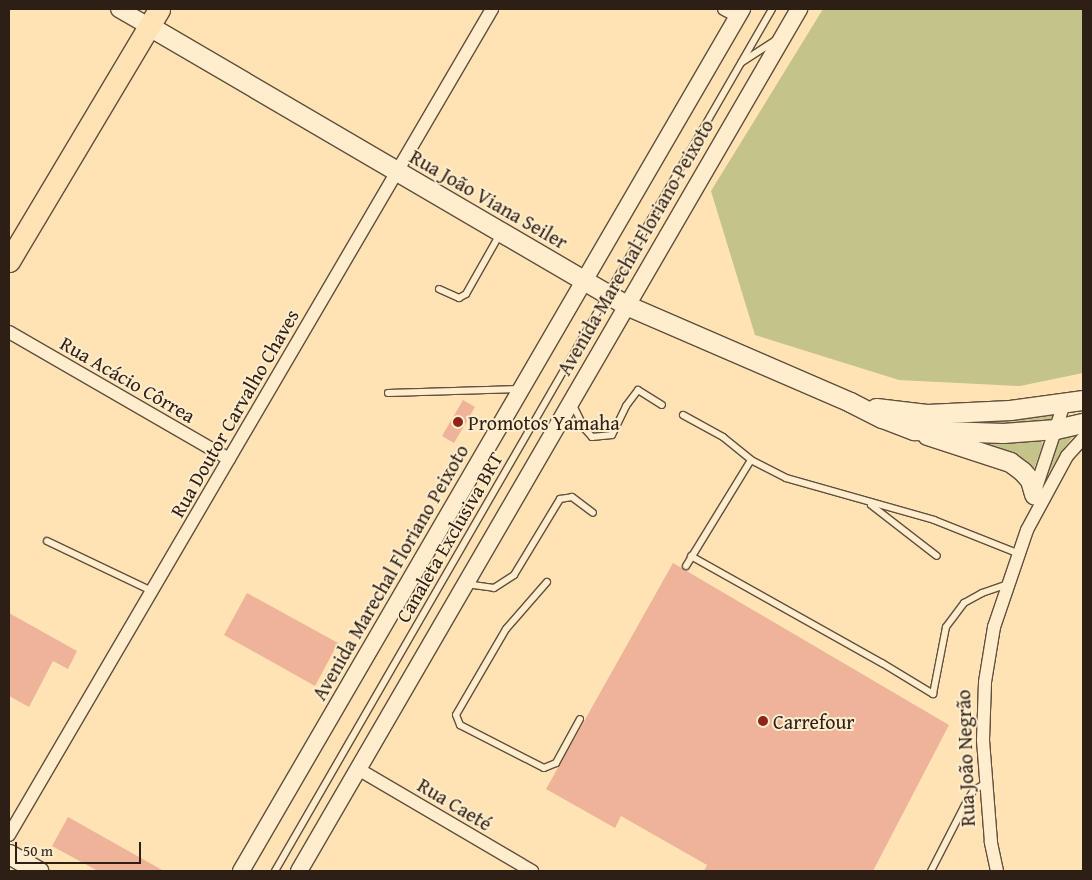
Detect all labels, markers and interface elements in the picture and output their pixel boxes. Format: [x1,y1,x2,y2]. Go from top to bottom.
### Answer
street label: Avenida Marechal Floriano Peixoto [552,115,718,379]
street label: Rua João Viana Seiler [406,144,572,254]
street label: Rua Doutor Carvalho Chaves [165,305,303,521]
street label: Rua Acácio Côrrea [56,331,200,427]
place label: Promotos Yamaha [468,410,620,434]
marker: Promotos Yamaha [452,416,464,428]
street label: Avenida Marechal Floriano Peixoto [307,440,473,704]
street label: Canaleta Exclusiva BRT [390,447,508,627]
street label: Rua João Negrão [951,689,979,827]
place label: Carrefour [773,709,855,733]
marker: Carrefour [757,715,769,727]
street label: Rua Caeté [414,773,496,835]
scale bar [18,832,144,864]
text: 50 m [23,840,53,861]

